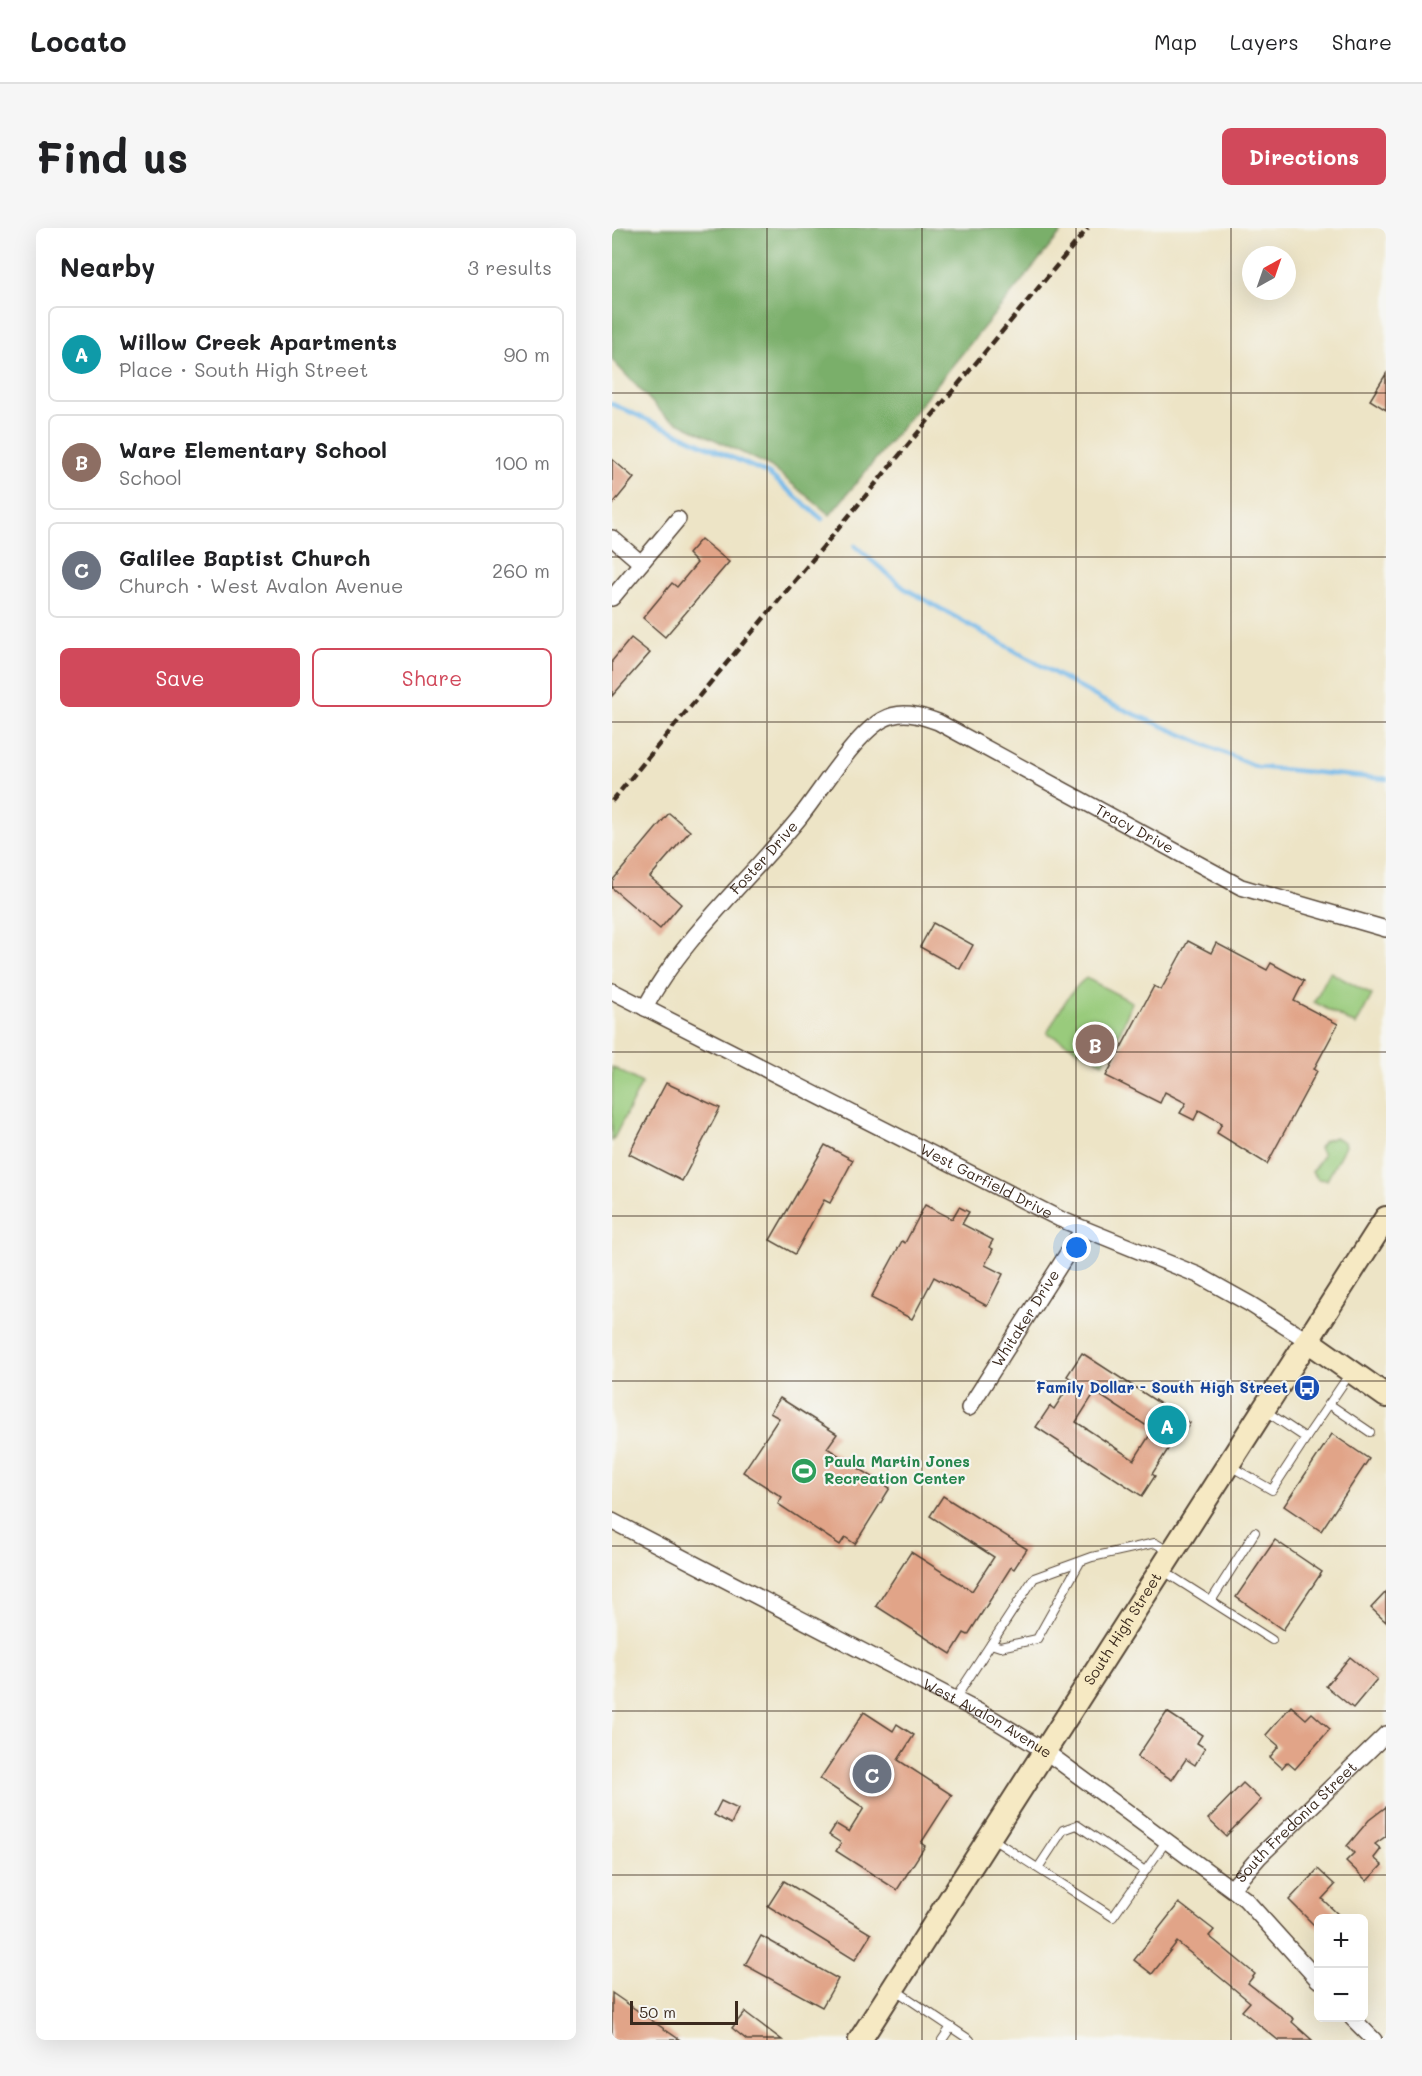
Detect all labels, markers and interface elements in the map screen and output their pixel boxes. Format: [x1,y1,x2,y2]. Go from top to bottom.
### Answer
text: Locato [30,23,127,59]
text: Map [1154,28,1197,55]
text: Layers [1230,28,1299,55]
text: Share [1332,28,1392,55]
button: Directions [1222,128,1386,185]
text: Find us [36,129,188,184]
north arrow [1242,246,1296,300]
text: Nearby [60,250,155,284]
text: 3 results [467,254,552,280]
text: Willow Creek Apartments [119,327,397,356]
text: A [75,341,88,367]
text: 90 m [504,341,550,367]
text: Place · South High Street [119,356,368,382]
text: Ware Elementary School [119,435,387,464]
text: B [75,449,88,475]
text: 100 m [494,449,550,475]
text: School [119,464,182,490]
text: Galilee Baptist Church [119,543,370,572]
text: C [74,557,89,583]
text: 260 m [492,557,550,583]
text: Church · West Avalon Avenue [119,572,403,598]
button: Save [60,648,300,707]
button: Share [312,648,552,707]
street label: Tracy Drive [1092,799,1178,857]
street label: Foster Drive [725,816,802,898]
pin: B [1076,1022,1114,1066]
street label: West Garfield Drive [917,1138,1057,1223]
your location [1062,1233,1091,1262]
street label: Whitaker Drive [987,1266,1063,1370]
bus stop icon: Family Dollar - South High Street [1292,1373,1322,1403]
place label: Family Dollar - South High Street [1036,1377,1288,1397]
pin: A [1148,1402,1186,1448]
place label: Paula Martin Jones Recreation Center [824,1451,970,1488]
sports icon: Paula Martin Jones Recreation Center [789,1456,819,1486]
street label: South High Street [1079,1568,1166,1689]
street label: West Avalon Avenue [920,1673,1056,1762]
pin: C [852,1752,892,1796]
street label: South Fredonia Street [1230,1757,1361,1886]
map controls [1314,1914,1368,2022]
button: + [1314,1914,1368,1968]
button: − [1314,1968,1368,2022]
scale bar [630,1998,738,2026]
text: 50 m [639,2001,676,2022]

